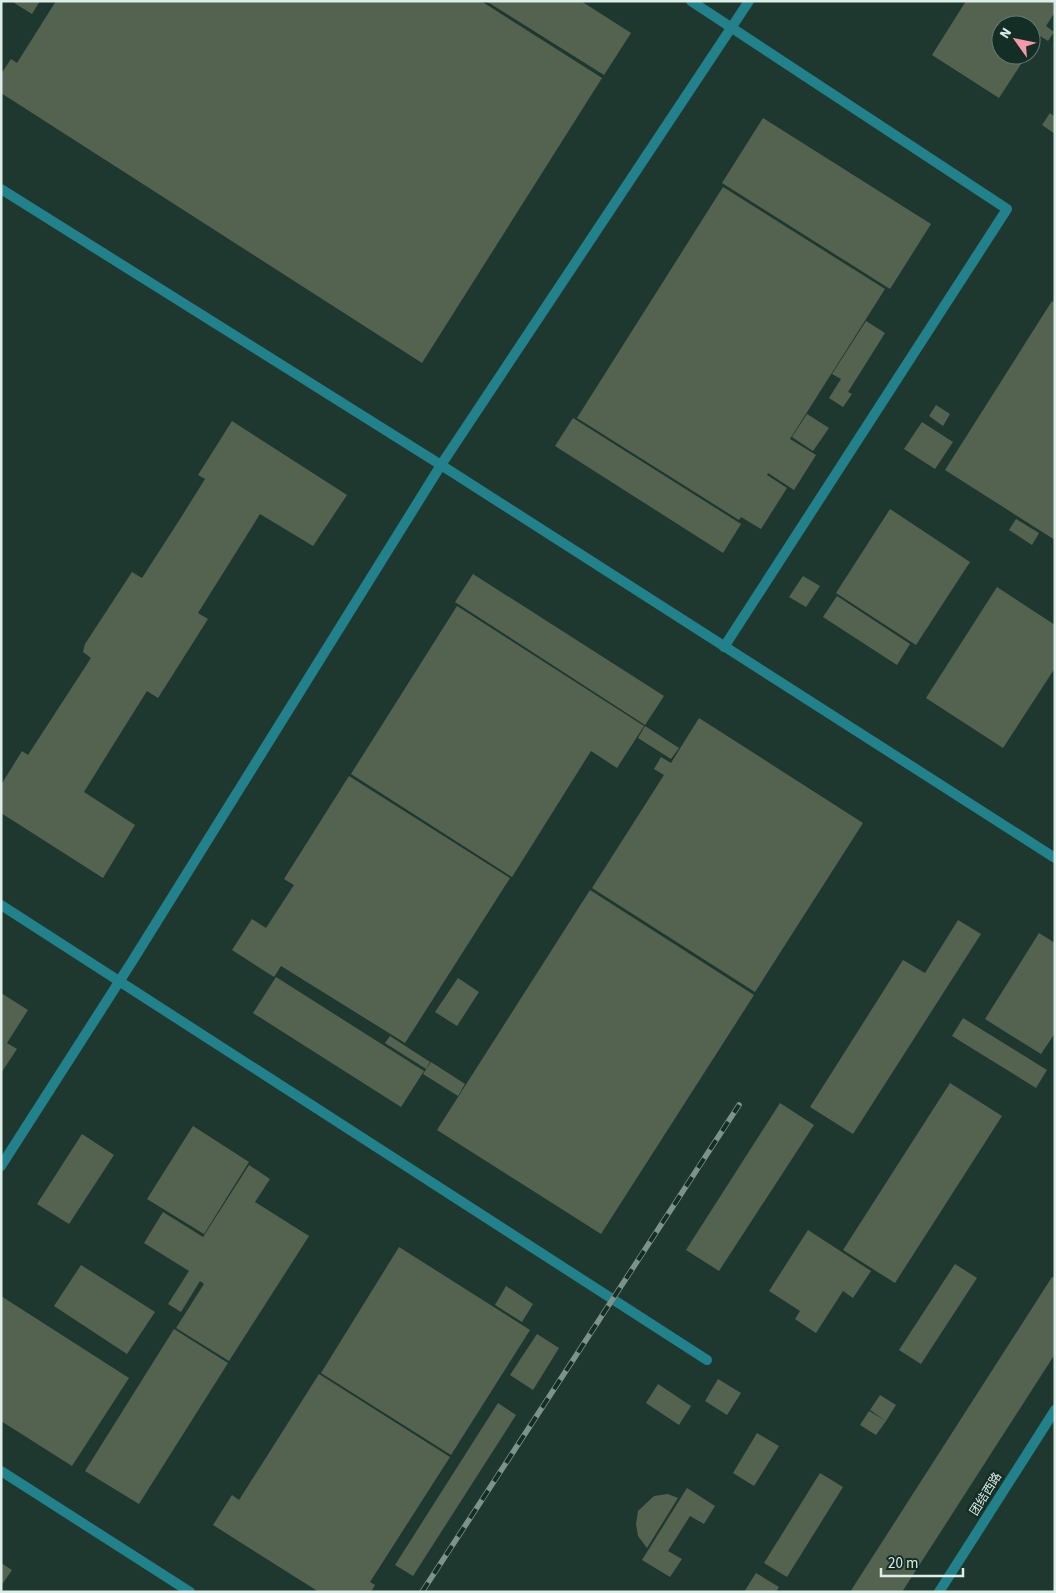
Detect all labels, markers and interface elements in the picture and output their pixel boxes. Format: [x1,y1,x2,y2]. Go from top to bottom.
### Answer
north arrow [991,15,1041,65]
text: N [995,24,1017,43]
street label: 团结西路 [966,1469,1006,1519]
scale bar [881,1546,964,1578]
text: 20 m [888,1553,918,1574]

